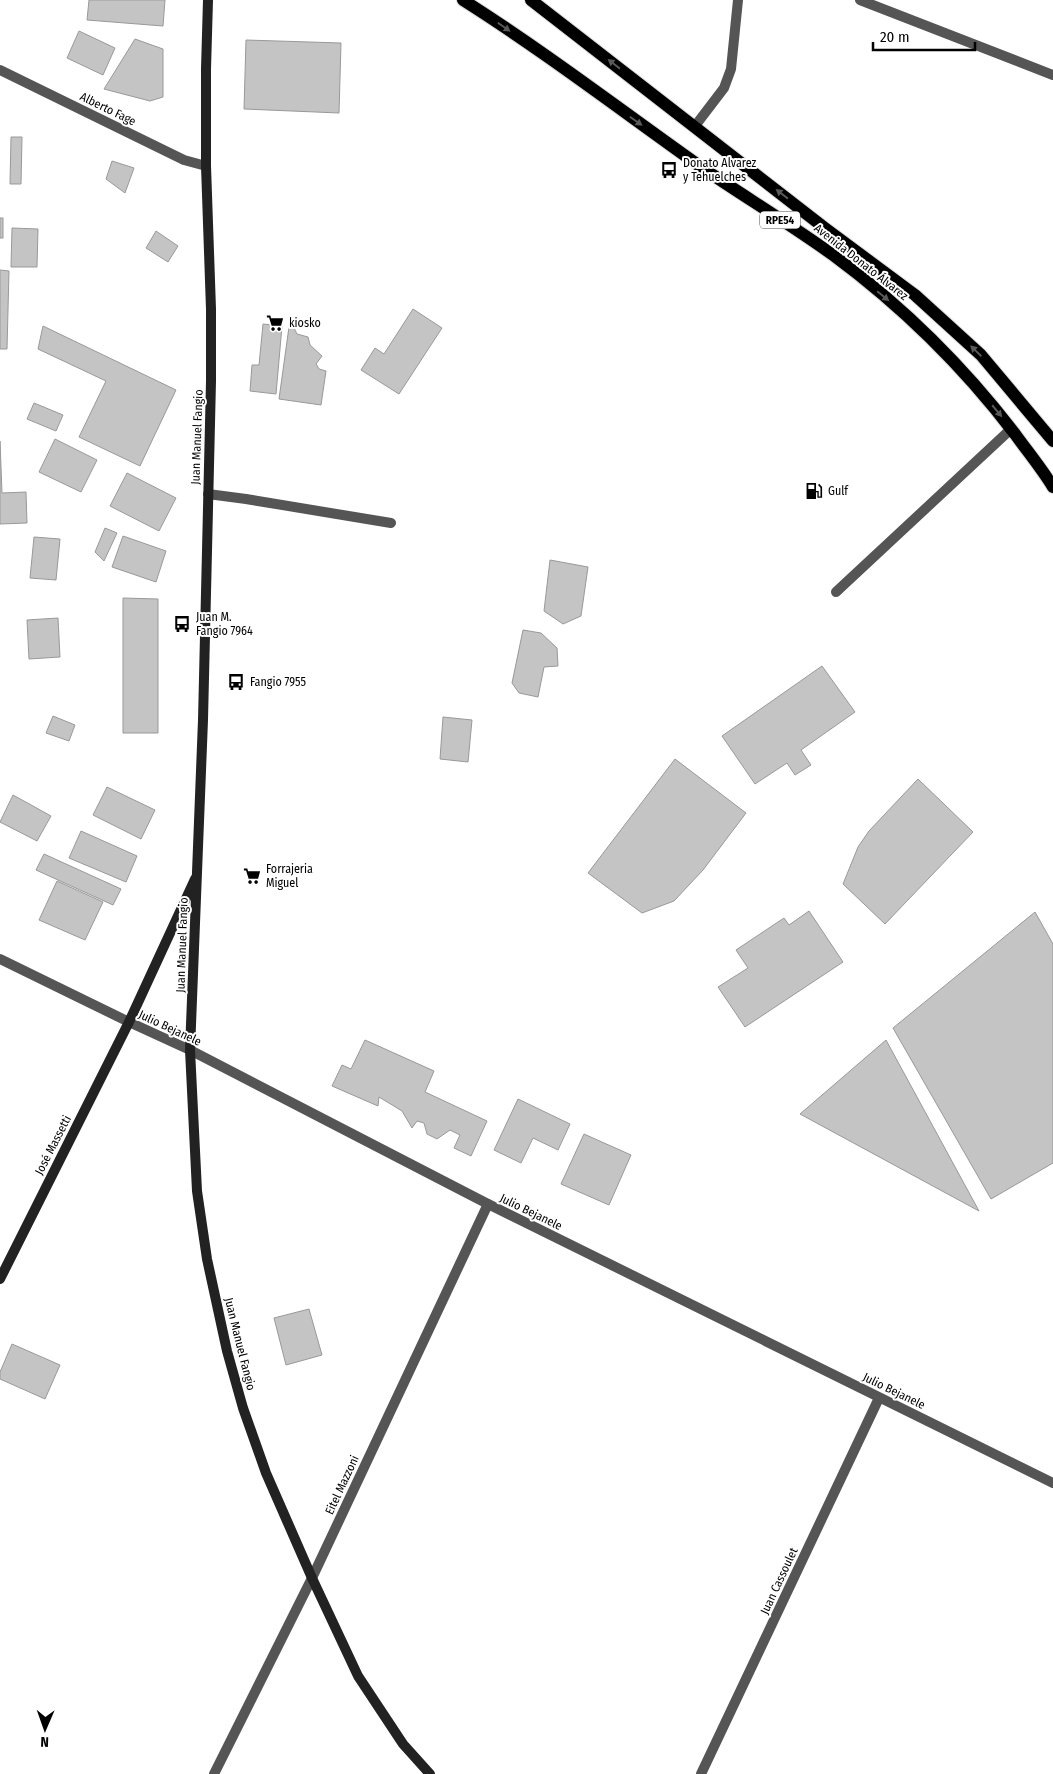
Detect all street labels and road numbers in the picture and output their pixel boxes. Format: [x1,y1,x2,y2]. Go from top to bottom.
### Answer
street label: Alberto Fage [78,89,138,129]
road number: RPE54 [760,212,800,228]
street label: Avenida Donato Álvarez [811,220,912,303]
street label: Juan Manuel Fangio [188,389,206,485]
street label: Juan Manuel Fangio [173,897,191,993]
street label: Julio Bejanele [136,1007,204,1049]
street label: José Massetti [32,1113,74,1177]
street label: Julio Bejanele [498,1191,564,1233]
street label: Juan Manuel Fangio [222,1296,258,1392]
street label: Julio Bejanele [861,1370,927,1412]
street label: Eitel Mazzoni [322,1453,362,1517]
street label: Juan Cassoulet [757,1545,801,1617]

